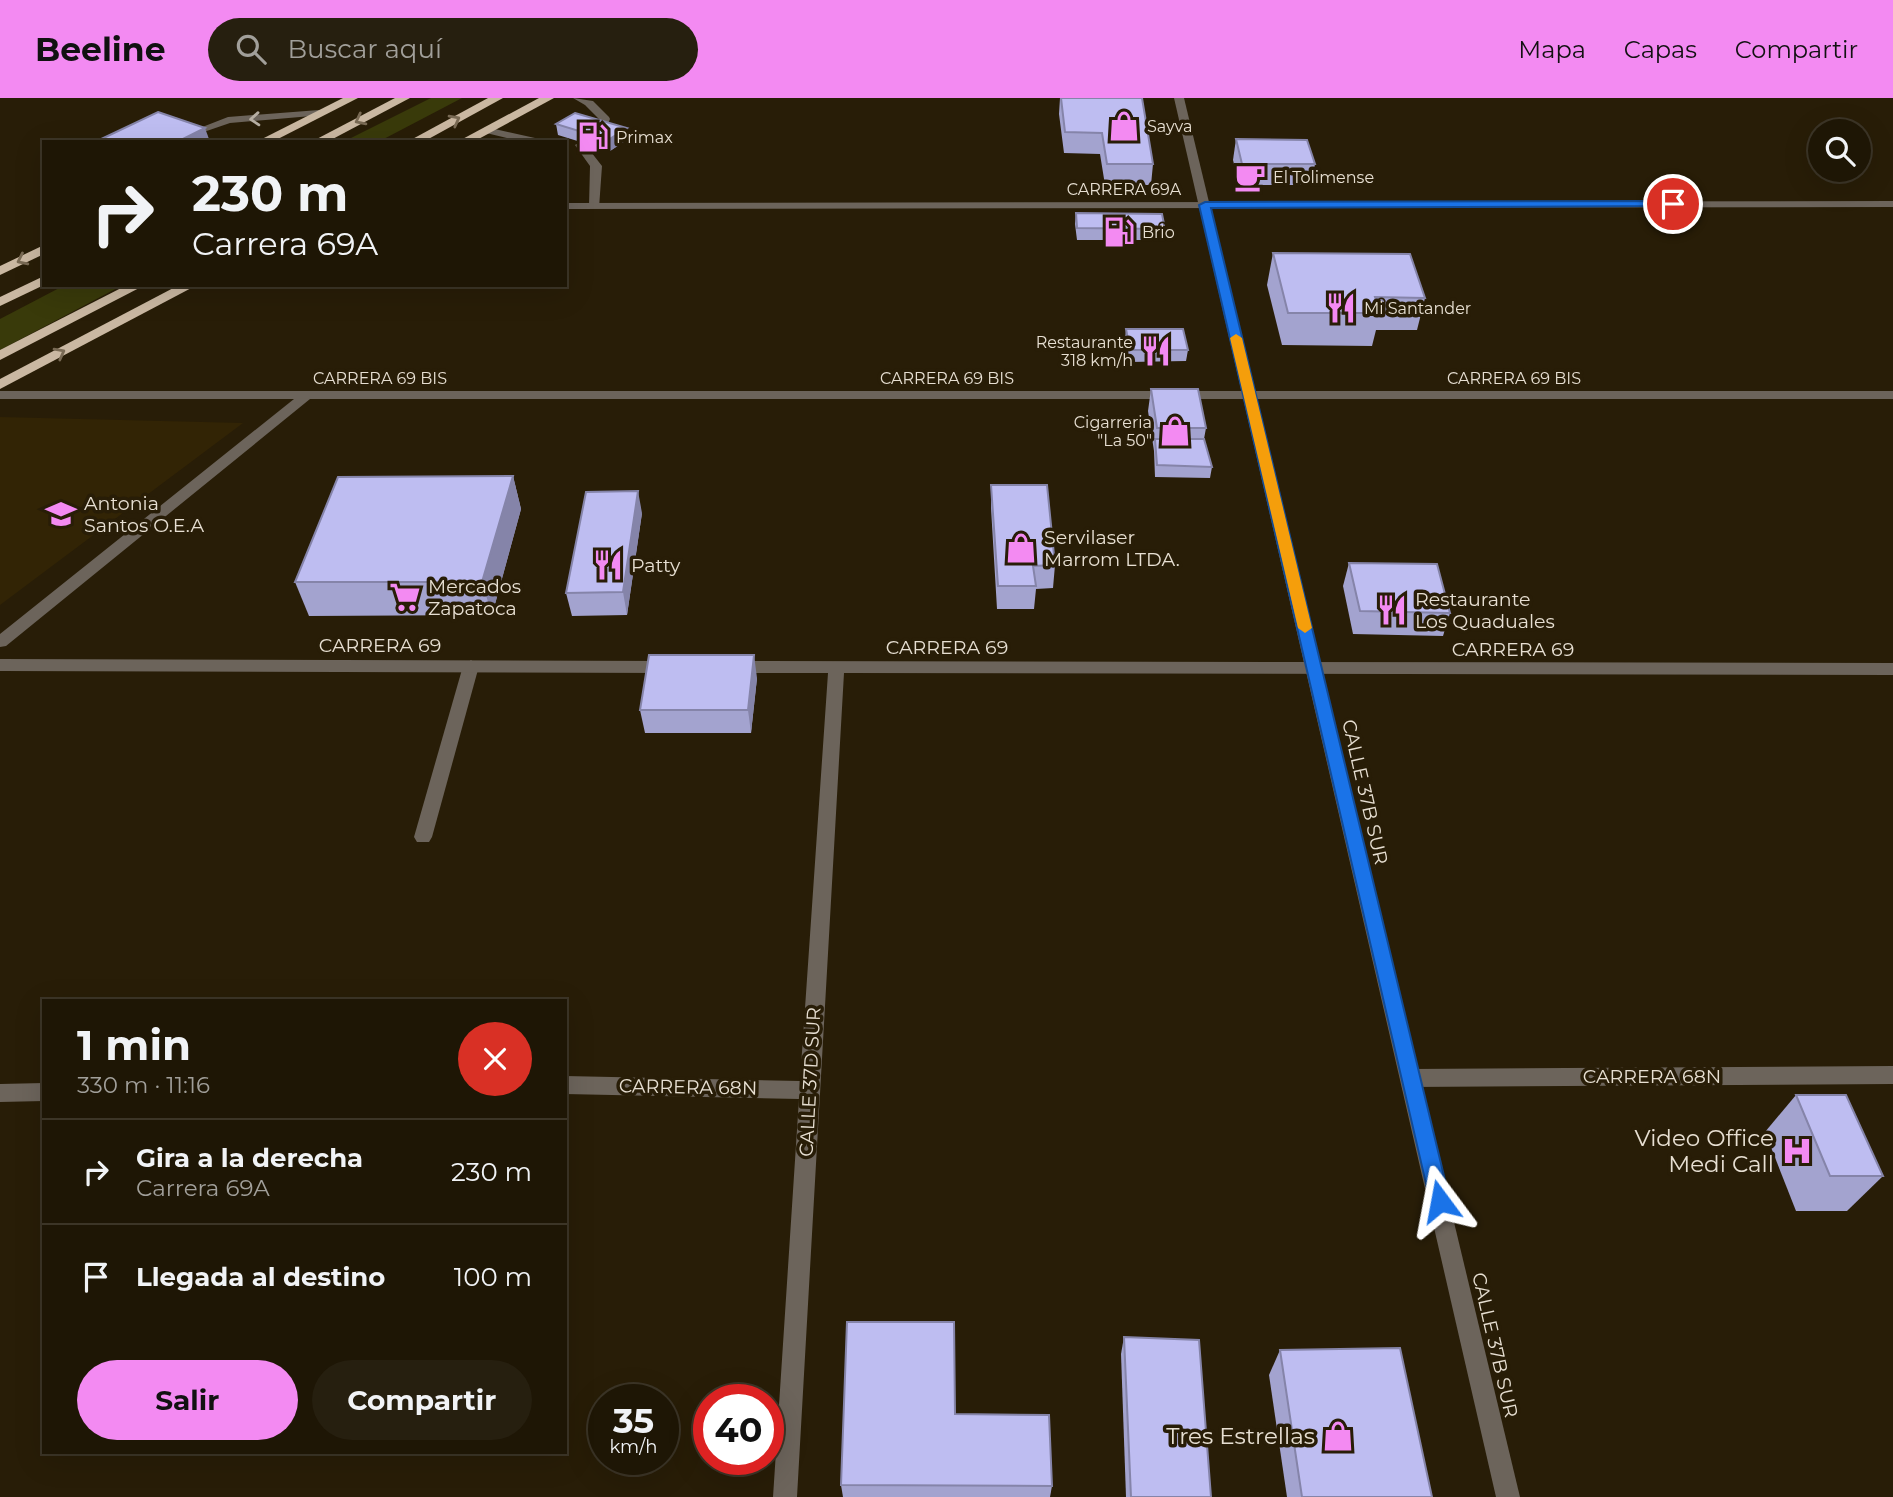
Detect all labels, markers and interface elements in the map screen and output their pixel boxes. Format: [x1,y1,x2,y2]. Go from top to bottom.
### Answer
search box [208,18,698,81]
text: Beeline [35,29,166,69]
icon: search [232,30,270,68]
text: Buscar aquí [288,33,442,65]
text: Mapa [1518,35,1586,64]
text: Capas [1624,35,1697,64]
text: Compartir [1735,35,1858,64]
shop icon: Sayva [1107,109,1141,143]
one-way arrow [249,111,260,126]
one-way arrow [355,111,367,125]
one-way arrow [448,115,460,128]
place label: Sayva [1147,117,1192,136]
map controls [1808,119,1871,182]
button: search [1808,119,1871,182]
fuel station icon: Primax [576,120,610,154]
place label: Primax [616,128,673,147]
cafe icon: El Tolimense [1233,160,1267,194]
text: 230 m [192,164,348,223]
icon: right [77,168,168,259]
place label: El Tolimense [1273,168,1374,187]
pin [1643,174,1703,234]
street label: CARRERA 69A [1067,180,1182,199]
icon: arrive [1654,185,1692,223]
fuel station icon: Brio [1102,215,1136,249]
place label: Brio [1142,223,1175,242]
text: Carrera 69A [192,224,378,263]
one-way arrow [17,252,29,266]
restaurant icon: Mi Santander [1324,291,1358,325]
place label: Mi Santander [1364,299,1471,318]
place label: Restaurante 318 km/h [1036,333,1133,370]
restaurant icon: Restaurante 318 km/h [1139,334,1173,368]
one-way arrow [53,348,66,362]
street label: CARRERA 69 BIS [313,369,447,388]
street label: CARRERA 69 BIS [880,369,1014,388]
street label: CARRERA 69 BIS [1447,369,1581,388]
place label: Cigarreria "La 50" [1074,413,1152,450]
shop icon: Cigarreria "La 50" [1158,414,1192,448]
place label: Antonia Santos O.E.A [84,492,204,537]
school or university icon: Antonia Santos O.E.A [44,497,78,531]
place label: Servilaser Marrom LTDA. [1044,526,1180,571]
shop icon: Servilaser Marrom LTDA. [1004,531,1038,565]
restaurant icon: Patty [591,548,625,582]
place label: Patty [631,554,681,577]
place label: Mercados Zapatoca [428,575,521,620]
supermarket icon: Mercados Zapatoca [388,580,422,614]
place label: Restaurante Los Quaduales [1415,588,1555,633]
restaurant icon: Restaurante Los Quaduales [1375,593,1409,627]
street label: CARRERA 69 [319,634,441,657]
street label: CARRERA 69 [886,636,1008,659]
street label: CARRERA 69 [1452,638,1574,661]
street label: CALLE 37B SUR [1337,717,1393,867]
street label: CALLE 37D SUR [795,1007,825,1157]
text: 1 min [77,1019,191,1071]
button: close [458,1022,532,1096]
street label: CARRERA 68N [1583,1065,1721,1088]
text: 330 m · 11:16 [77,1071,210,1099]
street label: CARRERA 68N [619,1074,757,1100]
place label: Video Office Medi Call [1634,1124,1774,1178]
hospital icon: Video Office Medi Call [1780,1134,1814,1168]
text: Gira a la derecha [136,1142,363,1174]
icon: right [77,1153,115,1191]
text: 230 m [451,1156,532,1188]
position arrow [1403,1164,1477,1238]
text: Carrera 69A [136,1174,270,1202]
icon: arrive [77,1258,115,1296]
text: Llegada al destino [136,1261,385,1293]
text: 100 m [454,1261,532,1293]
street label: CALLE 37B SUR [1467,1270,1523,1420]
button: Salir [77,1360,298,1440]
button: Compartir [312,1360,532,1440]
speed limit sign: 40 [693,1384,784,1475]
text: 35 [613,1399,654,1442]
shop icon: Tres Estrellas [1321,1419,1355,1453]
place label: Tres Estrellas [1166,1422,1315,1450]
text: km/h [609,1436,658,1458]

